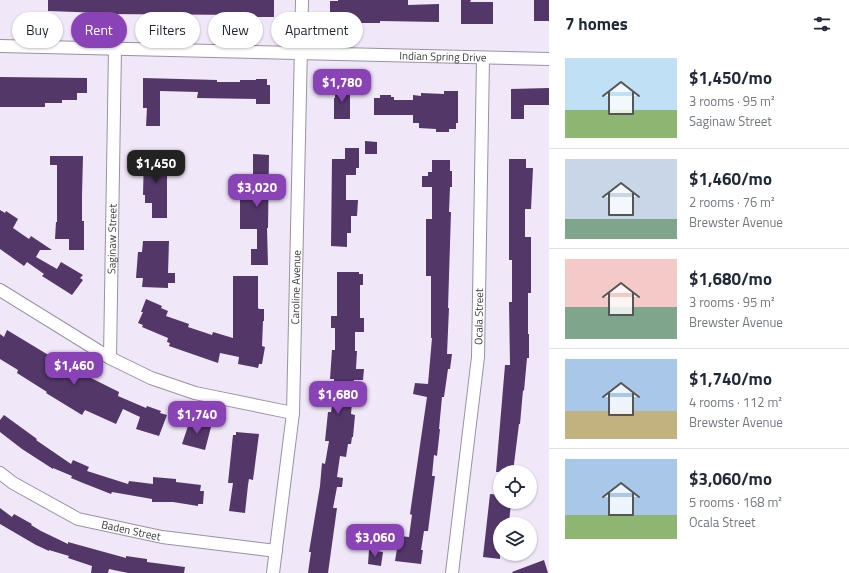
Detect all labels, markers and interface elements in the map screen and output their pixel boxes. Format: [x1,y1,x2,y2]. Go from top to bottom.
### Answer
text: 7 homes [565,11,628,37]
chip: Buy [12,12,63,48]
chip: Rent [71,12,127,48]
chip: Filters [135,12,200,48]
chip: New [208,12,263,48]
chip: Apartment [271,12,363,48]
icon: filters [811,13,833,35]
street label: Indian Spring Drive [399,47,487,66]
text: $1,450/mo [689,65,772,91]
pin: $1,780 [309,69,375,103]
text: $1,780 [322,72,362,92]
icon: home [597,74,645,122]
text: 3 rooms · 95 m² [689,91,775,111]
text: Saginaw Street [689,111,772,131]
pin: $1,450 [123,150,189,184]
text: $1,450 [136,153,176,173]
text: $1,460/mo [689,166,772,192]
pin: $3,020 [224,174,290,208]
icon: home [597,175,645,223]
text: $3,020 [237,177,277,197]
text: 2 rooms · 76 m² [689,192,775,212]
street label: Saginaw Street [103,204,120,274]
text: Brewster Avenue [689,212,783,232]
street label: Caroline Avenue [287,250,305,325]
text: $1,680/mo [689,266,772,292]
icon: home [597,275,645,323]
street label: Ocala Street [470,288,487,345]
text: 3 rooms · 95 m² [689,292,775,312]
text: Brewster Avenue [689,312,783,332]
pin: $1,460 [41,352,107,386]
text: $1,460 [54,355,94,375]
text: $1,740/mo [689,366,772,392]
icon: home [597,375,645,423]
pin: $1,680 [305,381,371,415]
text: $1,680 [318,384,358,404]
text: 4 rooms · 112 m² [689,392,782,412]
pin: $1,740 [164,401,230,435]
text: $1,740 [177,404,217,424]
text: Brewster Avenue [689,412,783,432]
map controls [493,465,537,561]
button: locate [493,465,537,509]
text: $3,060/mo [689,466,772,492]
icon: home [597,475,645,523]
text: 5 rooms · 168 m² [689,492,782,512]
text: Ocala Street [689,512,756,532]
street label: Baden Street [100,516,162,545]
button: layers [493,517,537,561]
pin: $3,060 [342,524,408,558]
text: $3,060 [355,527,395,547]

